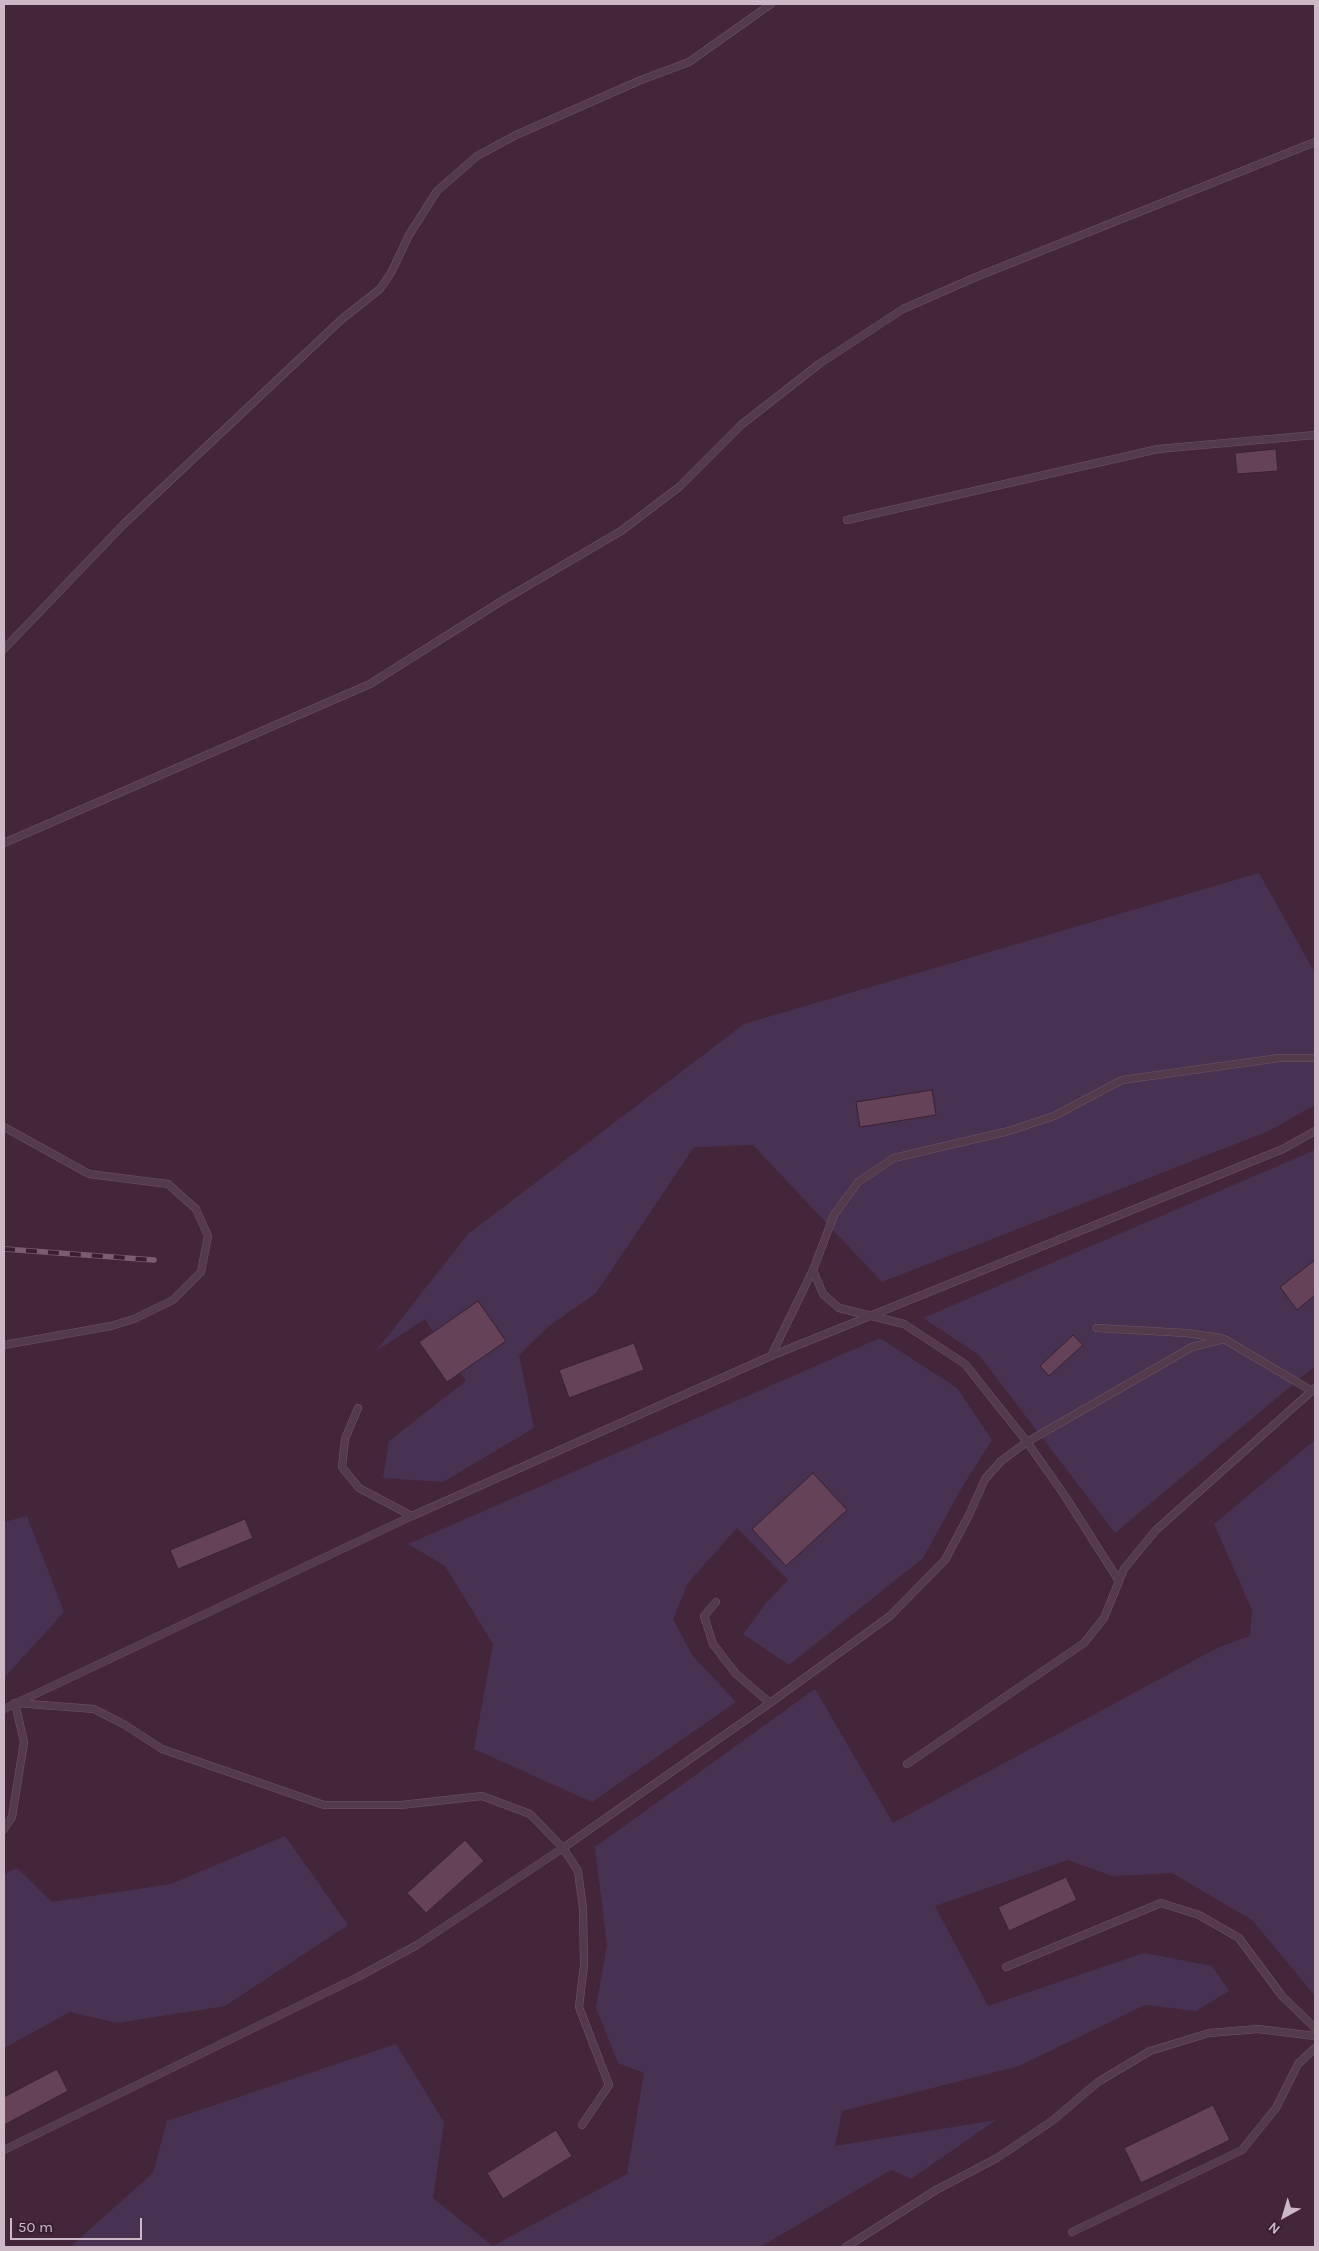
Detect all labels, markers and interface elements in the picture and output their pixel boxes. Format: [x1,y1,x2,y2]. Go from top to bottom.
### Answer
north arrow [1259,2191,1309,2241]
scale bar [12,2208,145,2240]
text: 50 m [18,2218,53,2236]
text: N [1265,2218,1284,2238]

